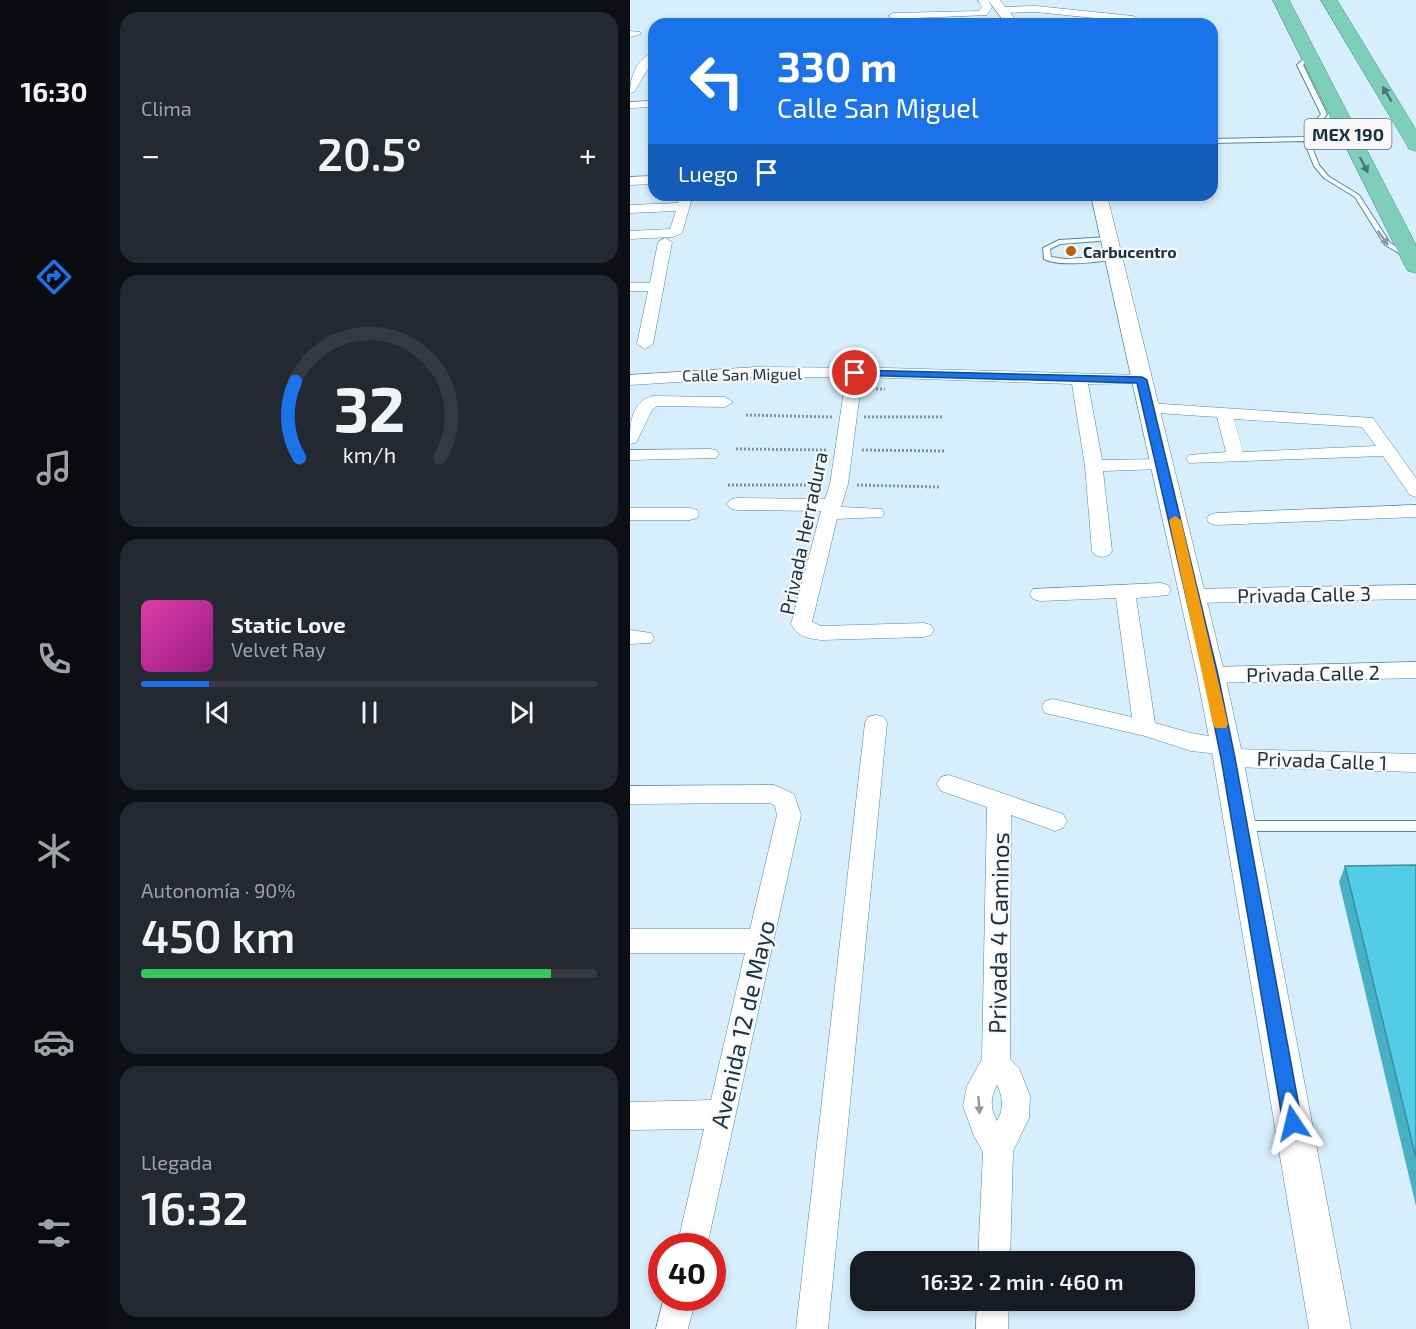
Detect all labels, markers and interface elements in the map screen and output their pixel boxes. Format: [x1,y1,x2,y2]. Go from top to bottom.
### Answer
text: 330 m [777,40,897,90]
icon: left [678,42,756,120]
text: 16:30 [21,75,87,107]
one-way arrow [1381,86,1392,102]
text: Calle San Miguel [777,91,979,123]
text: Clima [141,96,192,120]
road number: MEX 190 [1304,119,1392,149]
text: 20.5° [317,126,422,180]
text: − [141,134,160,174]
text: + [579,134,597,174]
icon: arrive [750,156,783,189]
one-way arrow [1359,156,1368,173]
text: Luego [678,160,738,186]
one-way arrow [1377,229,1389,245]
place label: Carbucentro [1083,242,1177,261]
marker: Carbucentro [1064,244,1078,258]
icon: directions [33,256,75,298]
pin [829,347,880,398]
icon: arrive [838,356,871,389]
street label: Calle San Miguel [682,363,802,385]
text: 32 [333,370,405,445]
text: km/h [342,443,396,468]
icon: music [33,447,75,489]
street label: Privada Herradura [774,449,832,617]
street label: Privada Calle 3 [1237,581,1371,607]
text: Static Love [231,611,346,637]
text: Velvet Ray [231,637,326,661]
icon: phone [33,638,75,680]
street label: Privada Calle 2 [1246,660,1380,686]
icon: previous [201,696,234,729]
icon: pause [353,696,386,729]
icon: next [505,696,538,729]
street label: Privada Calle 1 [1256,746,1388,774]
icon: climate [33,830,75,872]
street label: Privada 4 Caminos [982,832,1014,1034]
text: Autonomía · 90% [141,878,295,902]
text: 450 km [141,908,295,962]
street label: Avenida 12 de Mayo [704,917,780,1131]
icon: car [33,1021,75,1063]
position arrow [1261,1091,1325,1155]
one-way arrow [975,1096,984,1115]
text: Llegada [141,1150,212,1174]
text: 16:32 [141,1180,248,1234]
icon: filters [33,1212,75,1254]
speed limit sign: 40 [648,1233,726,1311]
text: 16:32 · 2 min · 460 m [921,1268,1124,1294]

